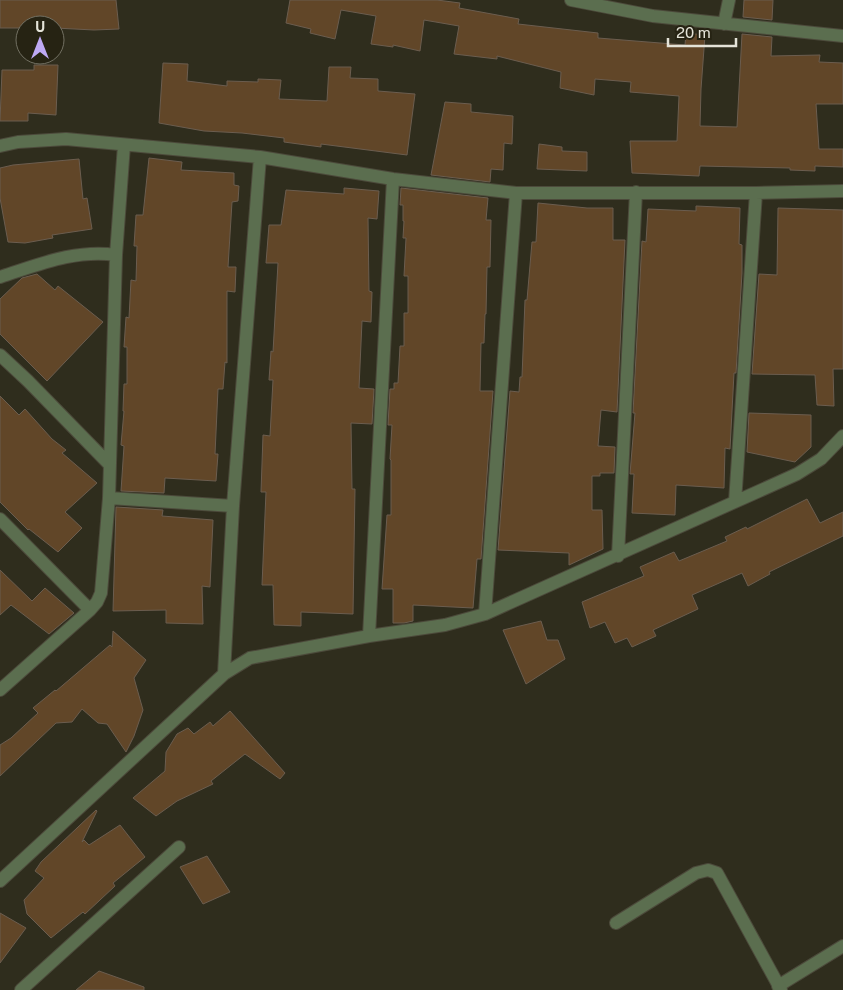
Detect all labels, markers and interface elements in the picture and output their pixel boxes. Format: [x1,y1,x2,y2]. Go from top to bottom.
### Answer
north arrow [15,15,65,65]
scale bar [668,15,736,47]
text: U [35,19,45,35]
text: 20 m [676,24,711,41]

